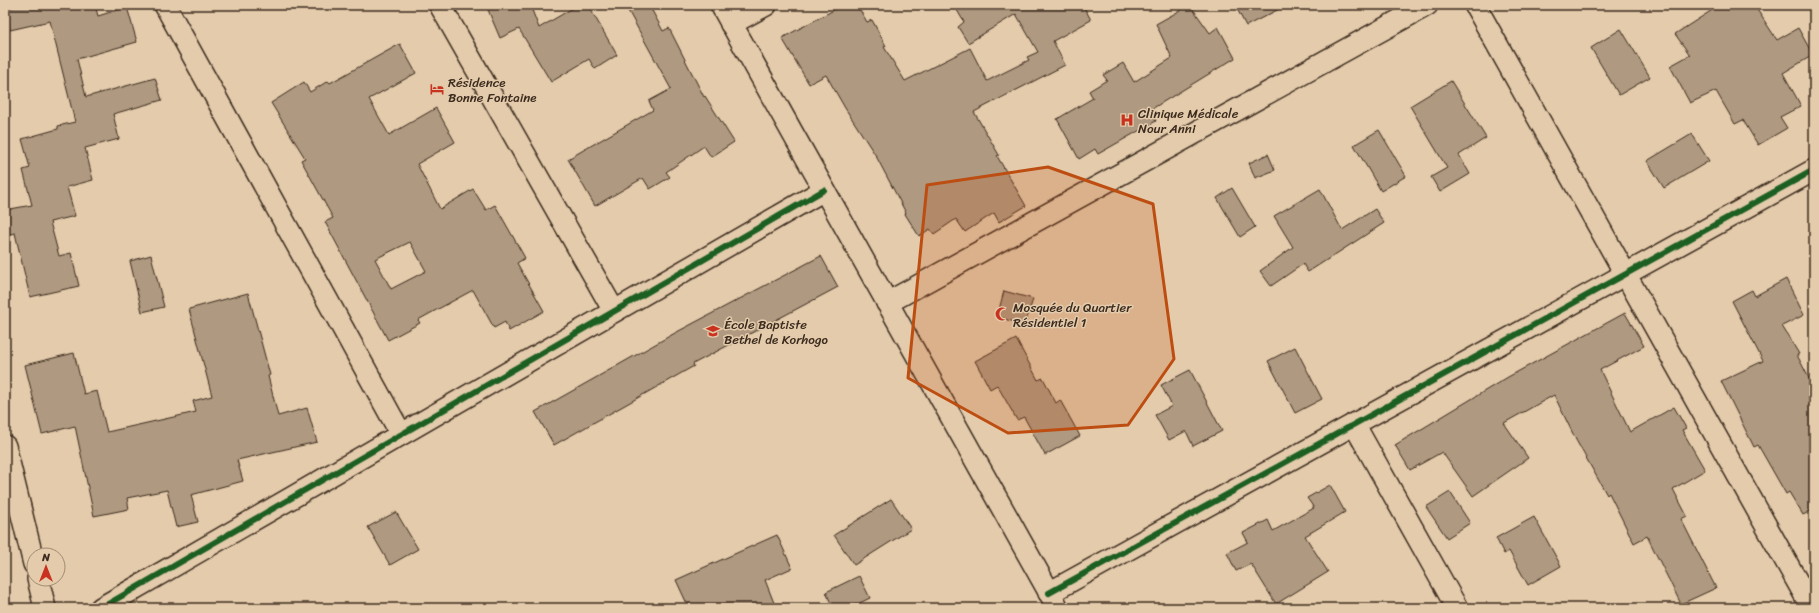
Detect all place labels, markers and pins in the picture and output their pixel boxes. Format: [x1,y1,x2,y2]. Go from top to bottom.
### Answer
place label: Résidence Bonne Fontaine [448,71,537,109]
hotel icon: Résidence Bonne Fontaine [429,81,445,97]
place label: Clinique Médicale Nour Anni [1138,102,1239,140]
hospital icon: Clinique Médicale Nour Anni [1119,112,1135,128]
place label: Mosquée du Quartier Résidentiel 1 [1013,296,1132,334]
mosque icon: Mosquée du Quartier Résidentiel 1 [994,306,1010,322]
place label: École Baptiste Bethel de Korhogo [724,313,828,351]
school or university icon: École Baptiste Bethel de Korhogo [705,323,721,339]

